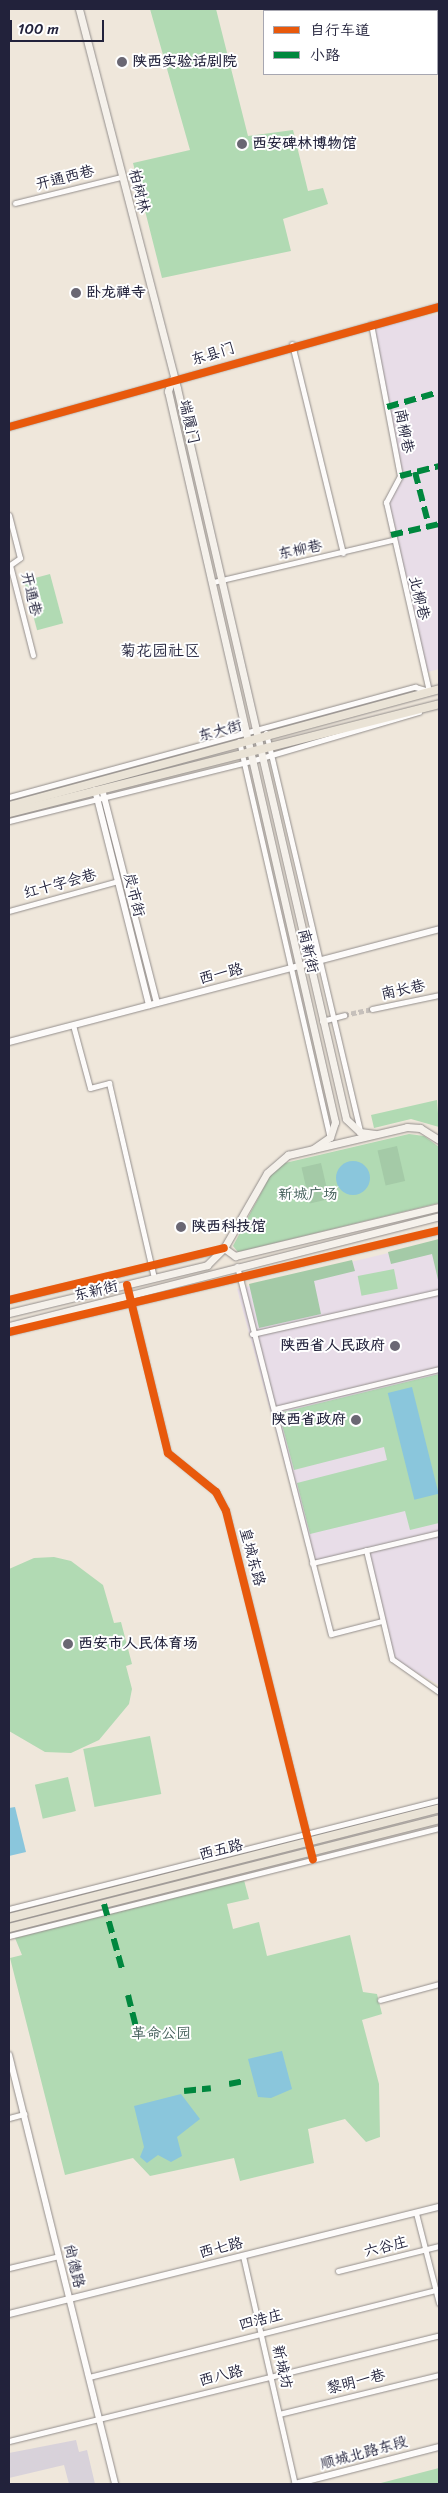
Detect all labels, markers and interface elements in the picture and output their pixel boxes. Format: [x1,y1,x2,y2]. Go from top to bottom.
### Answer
scale bar [12,10,106,42]
legend [263,10,438,75]
text: 100 m [18,16,59,42]
text: 自行车道 [310,17,370,43]
text: 小路 [310,42,340,68]
place label: 陕西实验话剧院 [132,53,237,71]
marker: 陕西实验话剧院 [116,56,128,68]
place label: 西安碑林博物馆 [252,135,357,153]
marker: 西安碑林博物馆 [236,138,248,150]
street label: 开通西巷 [34,162,96,194]
street label: 柏树林 [125,167,153,215]
place label: 卧龙禅寺 [86,284,146,302]
marker: 卧龙禅寺 [70,287,82,299]
street label: 东县门 [189,339,237,369]
street label: 端履门 [175,398,203,446]
street label: 南柳巷 [391,407,417,455]
street label: 东柳巷 [276,537,324,563]
street label: 开通巷 [17,570,45,618]
street label: 北柳巷 [405,574,433,622]
district label: 菊花园社区 [120,641,200,661]
street label: 东大街 [196,716,244,746]
street label: 红十字会巷 [21,866,99,902]
street label: 炭市街 [120,871,148,919]
street label: 南新街 [294,927,322,975]
street label: 西一路 [197,960,245,988]
street label: 南长巷 [379,977,427,1003]
park label: 新城广场 [278,1186,338,1204]
place label: 陕西科技馆 [191,1218,266,1236]
marker: 陕西科技馆 [175,1221,187,1233]
street label: 东新街 [72,1277,120,1305]
place label: 陕西省人民政府 [280,1337,385,1355]
marker: 陕西省人民政府 [389,1340,401,1352]
place label: 陕西省政府 [271,1411,346,1429]
marker: 陕西省政府 [350,1414,362,1426]
street label: 皇城东路 [236,1526,268,1588]
place label: 西安市人民体育场 [78,1635,198,1653]
marker: 西安市人民体育场 [62,1638,74,1650]
street label: 西五路 [197,1836,245,1864]
park label: 革命公园 [131,2025,191,2043]
street label: 六谷庄 [362,2233,410,2261]
street label: 西七路 [197,2234,245,2262]
street label: 尚德路 [60,2242,88,2290]
street label: 四浩庄 [237,2306,285,2334]
street label: 新城坊 [268,2343,296,2391]
street label: 西八路 [197,2362,245,2390]
street label: 黎明一巷 [325,2366,387,2398]
street label: 顺城北路东段 [318,2433,410,2473]

